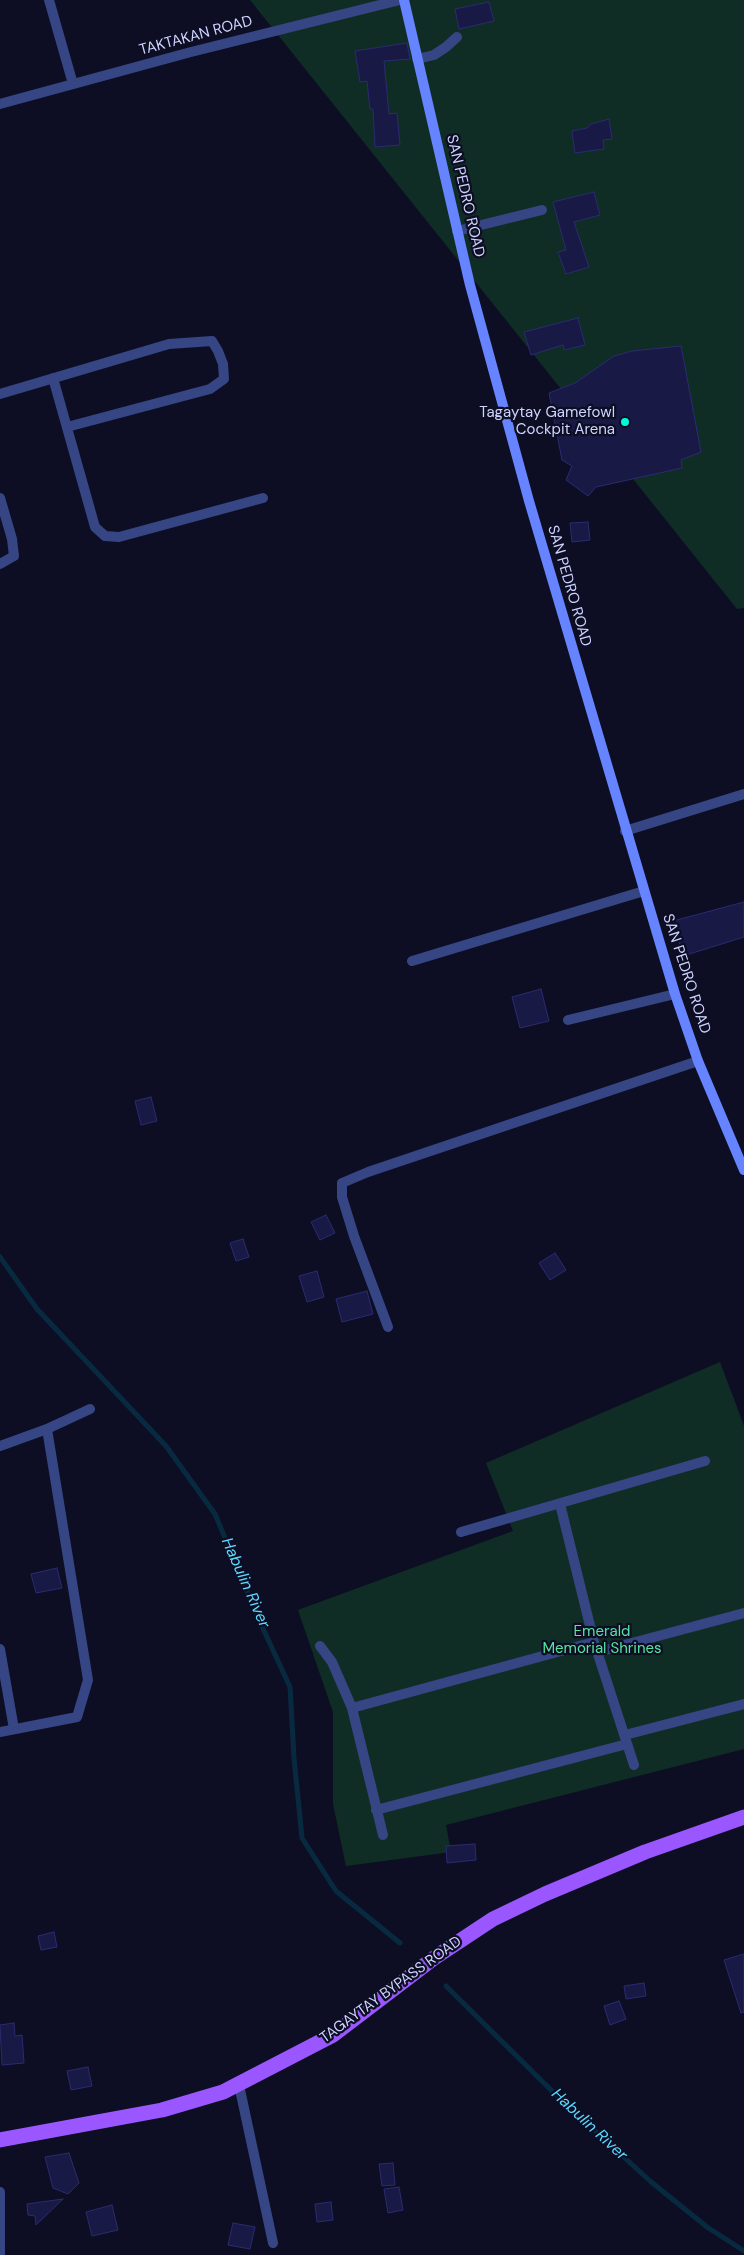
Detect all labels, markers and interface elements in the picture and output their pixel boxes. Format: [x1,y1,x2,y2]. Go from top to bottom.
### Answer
street label: TAKTAKAN ROAD [138,12,254,60]
street label: SAN PEDRO ROAD [442,133,488,259]
place label: Tagaytay Gamefowl Cockpit Arena [479,404,615,439]
marker: Tagaytay Gamefowl Cockpit Arena [619,416,631,428]
street label: SAN PEDRO ROAD [543,523,595,649]
street label: SAN PEDRO ROAD [658,912,714,1036]
water label: Habulin River [217,1535,273,1631]
park label: Emerald Memorial Shrines [542,1623,662,1658]
street label: TAGAYTAY BYPASS ROAD [317,1933,465,2047]
water label: Habulin River [547,2085,631,2165]

